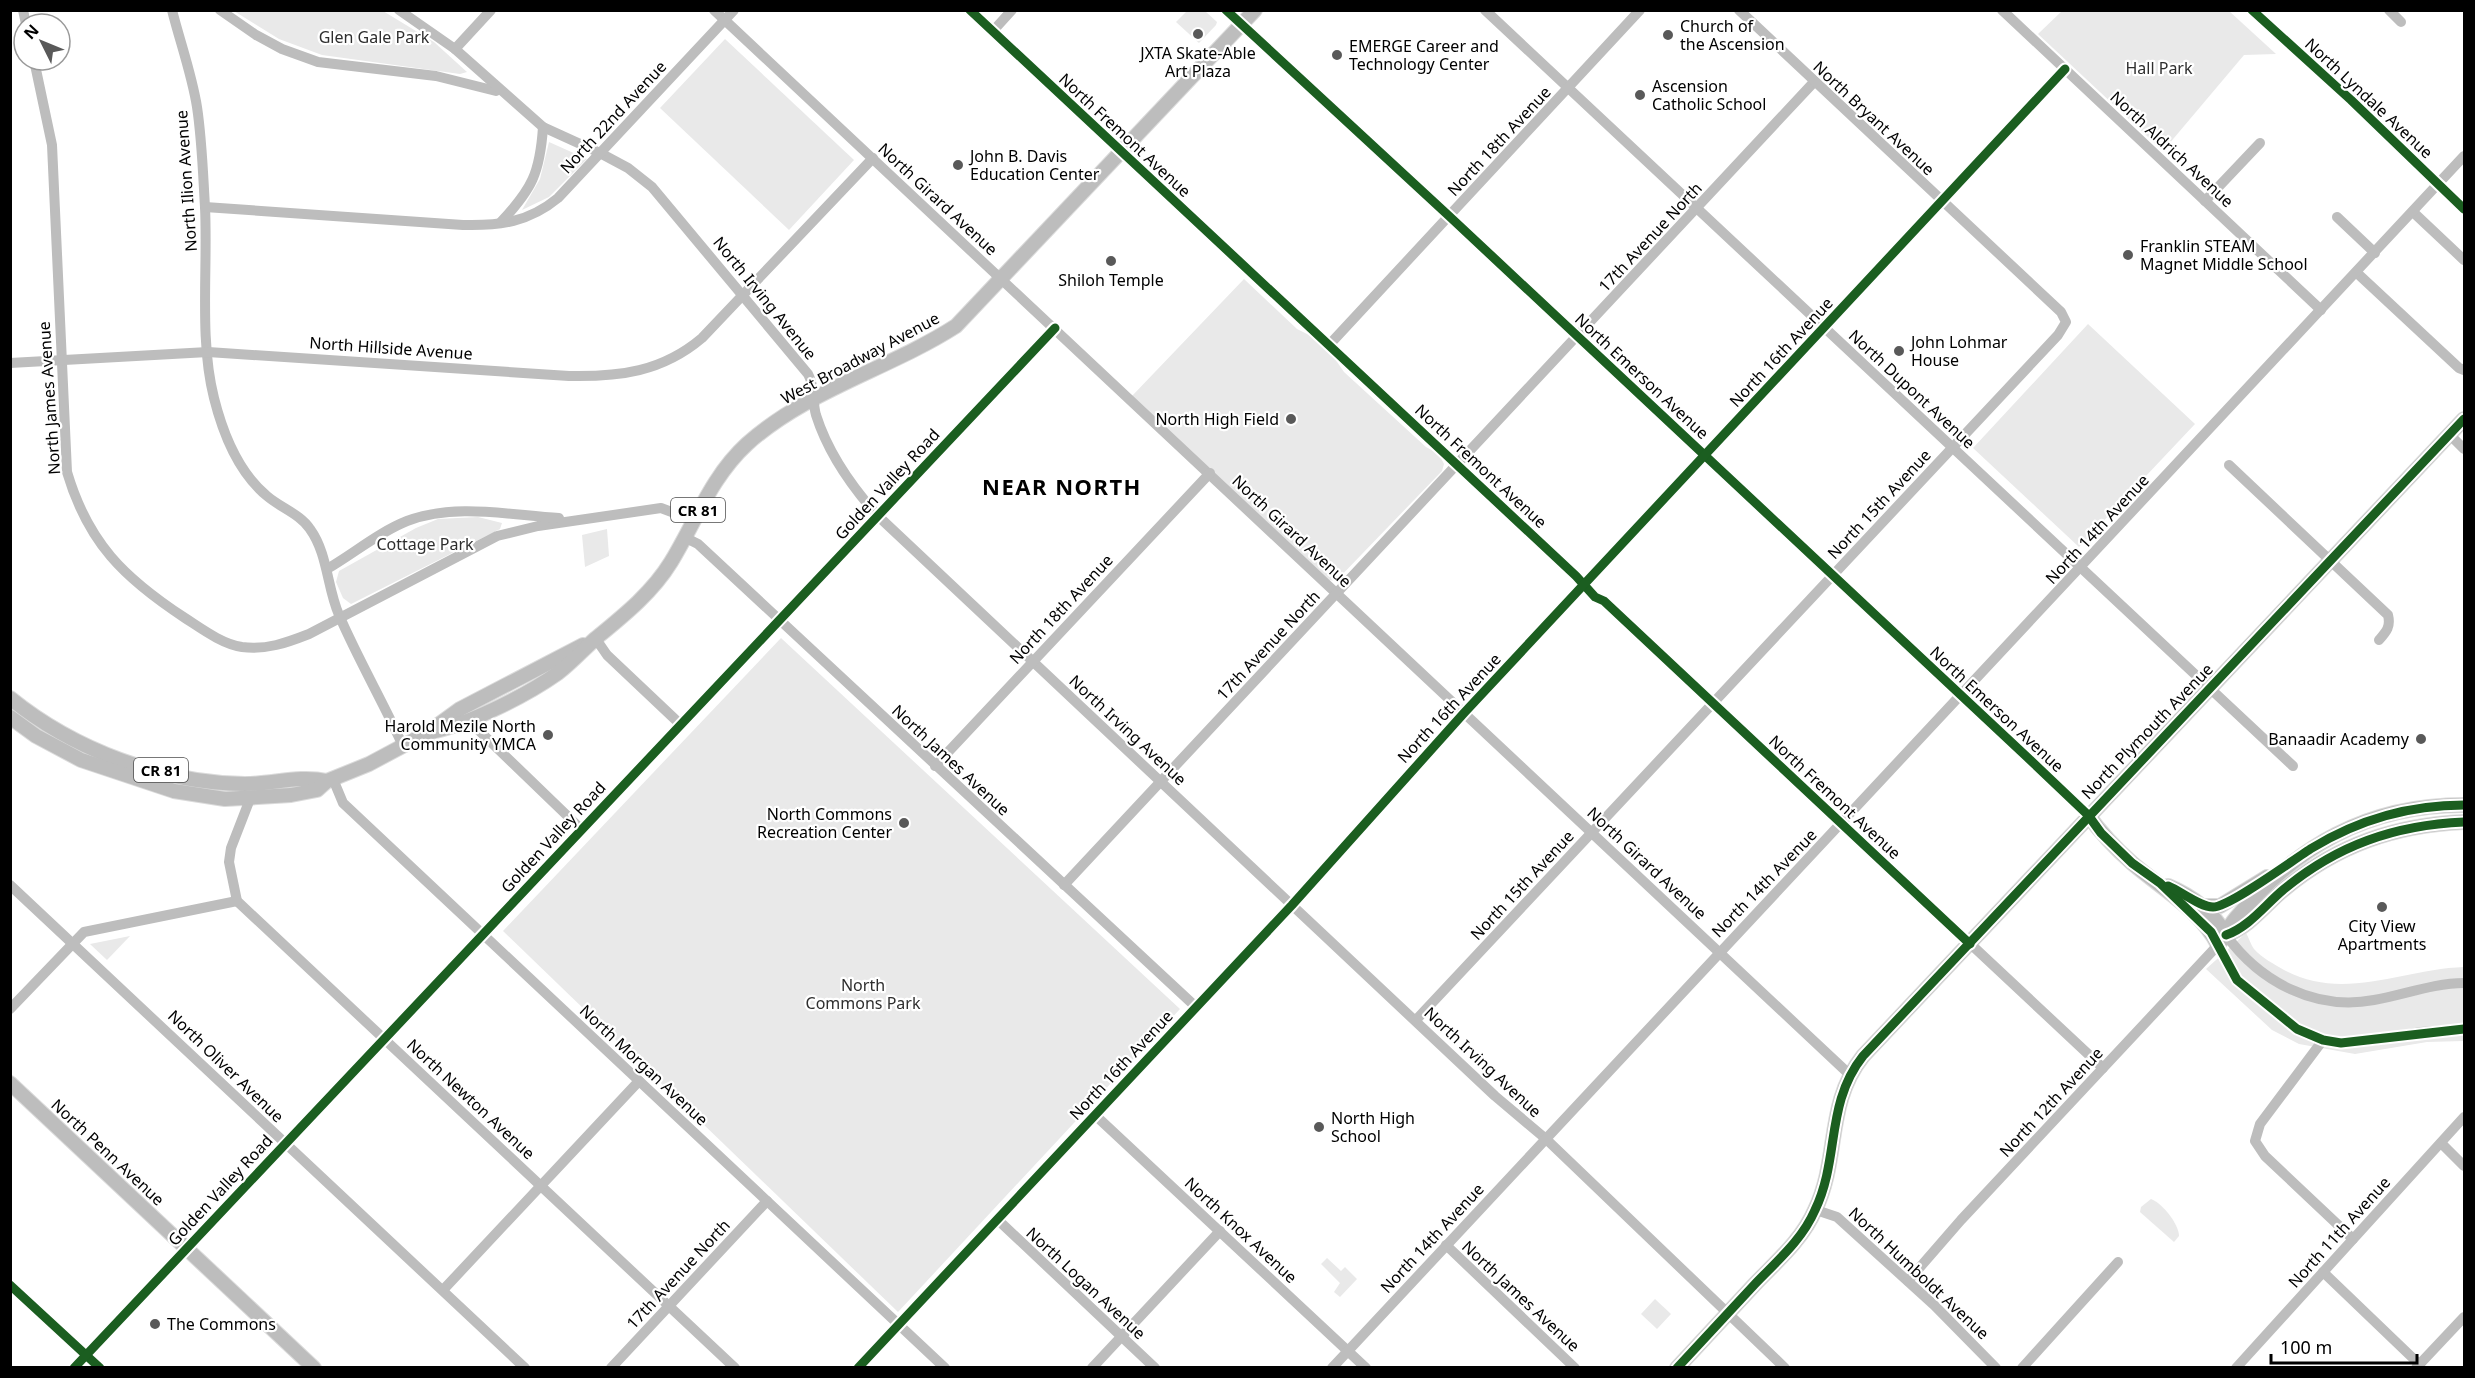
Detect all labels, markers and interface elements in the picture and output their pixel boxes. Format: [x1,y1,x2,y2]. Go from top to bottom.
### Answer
north arrow [12,12,72,72]
place label: Church of the Ascension [1680,15,1785,55]
text: N [19,20,44,44]
park label: Glen Gale Park [319,26,430,48]
marker: JXTA Skate-Able Art Plaza [1191,27,1205,41]
marker: Church of the Ascension [1661,28,1675,42]
street label: North Lyndale Avenue [2300,33,2438,163]
place label: EMERGE Career and Technology Center [1349,35,1499,75]
place label: JXTA Skate-Able Art Plaza [1138,42,1256,82]
marker: EMERGE Career and Technology Center [1330,48,1344,62]
street label: North 22nd Avenue [555,56,671,178]
street label: North Bryant Avenue [1809,56,1939,180]
park label: Hall Park [2125,57,2193,79]
street label: North Fremont Avenue [1054,68,1196,202]
place label: Ascension Catholic School [1652,75,1766,115]
street label: North 18th Avenue [1442,81,1556,201]
street label: North Aldrich Avenue [2106,86,2238,212]
marker: Ascension Catholic School [1633,88,1647,102]
street label: North Ilion Avenue [170,109,202,253]
street label: North Girard Avenue [874,138,1002,260]
place label: John B. Davis Education Center [968,145,1100,185]
marker: John B. Davis Education Center [951,158,965,172]
street label: 17th Avenue North [1593,177,1707,297]
street label: North Irving Avenue [708,232,822,364]
place label: Franklin STEAM Magnet Middle School [2140,235,2308,275]
marker: Franklin STEAM Magnet Middle School [2121,248,2135,262]
marker: Shiloh Temple [1104,254,1118,268]
place label: Shiloh Temple [1058,269,1164,291]
street label: North 16th Avenue [1724,292,1838,412]
street label: West Broadway Avenue [777,307,943,409]
street label: North Emerson Avenue [1570,308,1714,444]
street label: North James Avenue [33,321,65,475]
street label: North Dupont Avenue [1844,325,1980,453]
street label: North Hillside Avenue [309,331,473,365]
place label: John Lohmar House [1909,331,2008,371]
marker: John Lohmar House [1892,344,1906,358]
street label: North Fremont Avenue [1410,399,1552,533]
place label: North High Field [1155,408,1279,430]
marker: North High Field [1284,412,1298,426]
street label: Golden Valley Road [830,424,944,544]
street label: North 15th Avenue [1822,444,1936,564]
street label: North 14th Avenue [2040,469,2154,589]
street label: North Girard Avenue [1228,470,1356,592]
district label: NEAR NORTH [982,471,1142,501]
road number: CR 81 [671,498,725,522]
park label: Cottage Park [376,533,474,555]
street label: North 18th Avenue [1004,549,1118,669]
street label: 17th Avenue North [1211,585,1325,705]
street label: North Emerson Avenue [1925,641,2069,777]
street label: North 16th Avenue [1392,648,1506,768]
street label: North Plymouth Avenue [2076,658,2218,804]
street label: North Irving Avenue [1065,670,1191,790]
street label: North James Avenue [887,700,1015,820]
place label: Harold Mezile North Community YMCA [385,715,537,755]
marker: Harold Mezile North Community YMCA [541,728,555,742]
place label: Banaadir Academy [2268,728,2410,750]
street label: North Fremont Avenue [1764,730,1906,864]
marker: Banaadir Academy [2414,732,2428,746]
road number: CR 81 [134,758,188,782]
street label: Golden Valley Road [496,777,610,897]
street label: North Girard Avenue [1583,802,1711,924]
place label: North Commons Recreation Center [757,803,892,843]
marker: North Commons Recreation Center [897,816,911,830]
street label: North 14th Avenue [1707,824,1821,942]
street label: North 15th Avenue [1465,825,1579,945]
marker: City View Apartments [2375,900,2389,914]
place label: City View Apartments [2338,915,2426,955]
park label: North Commons Park [806,974,921,1014]
street label: North Morgan Avenue [575,1000,713,1130]
street label: North Irving Avenue [1420,1002,1546,1122]
street label: North Oliver Avenue [163,1005,289,1127]
street label: North 16th Avenue [1064,1005,1178,1125]
street label: North Newton Avenue [402,1034,540,1164]
street label: North 12th Avenue [1994,1042,2108,1162]
street label: North Penn Avenue [47,1094,169,1210]
place label: North High School [1331,1107,1415,1147]
marker: North High School [1312,1120,1326,1134]
street label: Golden Valley Road [163,1130,277,1250]
street label: North Knox Avenue [1180,1172,1302,1288]
street label: North 11th Avenue [2283,1172,2395,1292]
street label: North 14th Avenue [1375,1178,1489,1298]
street label: North Humboldt Avenue [1844,1202,1994,1344]
street label: 17th Avenue North [621,1214,735,1334]
street label: North Logan Avenue [1022,1222,1150,1344]
street label: North James Avenue [1457,1236,1585,1356]
place label: The Commons [167,1313,276,1335]
marker: The Commons [148,1317,162,1331]
scale bar [2271,1327,2416,1365]
text: 100 m [2280,1335,2332,1359]

